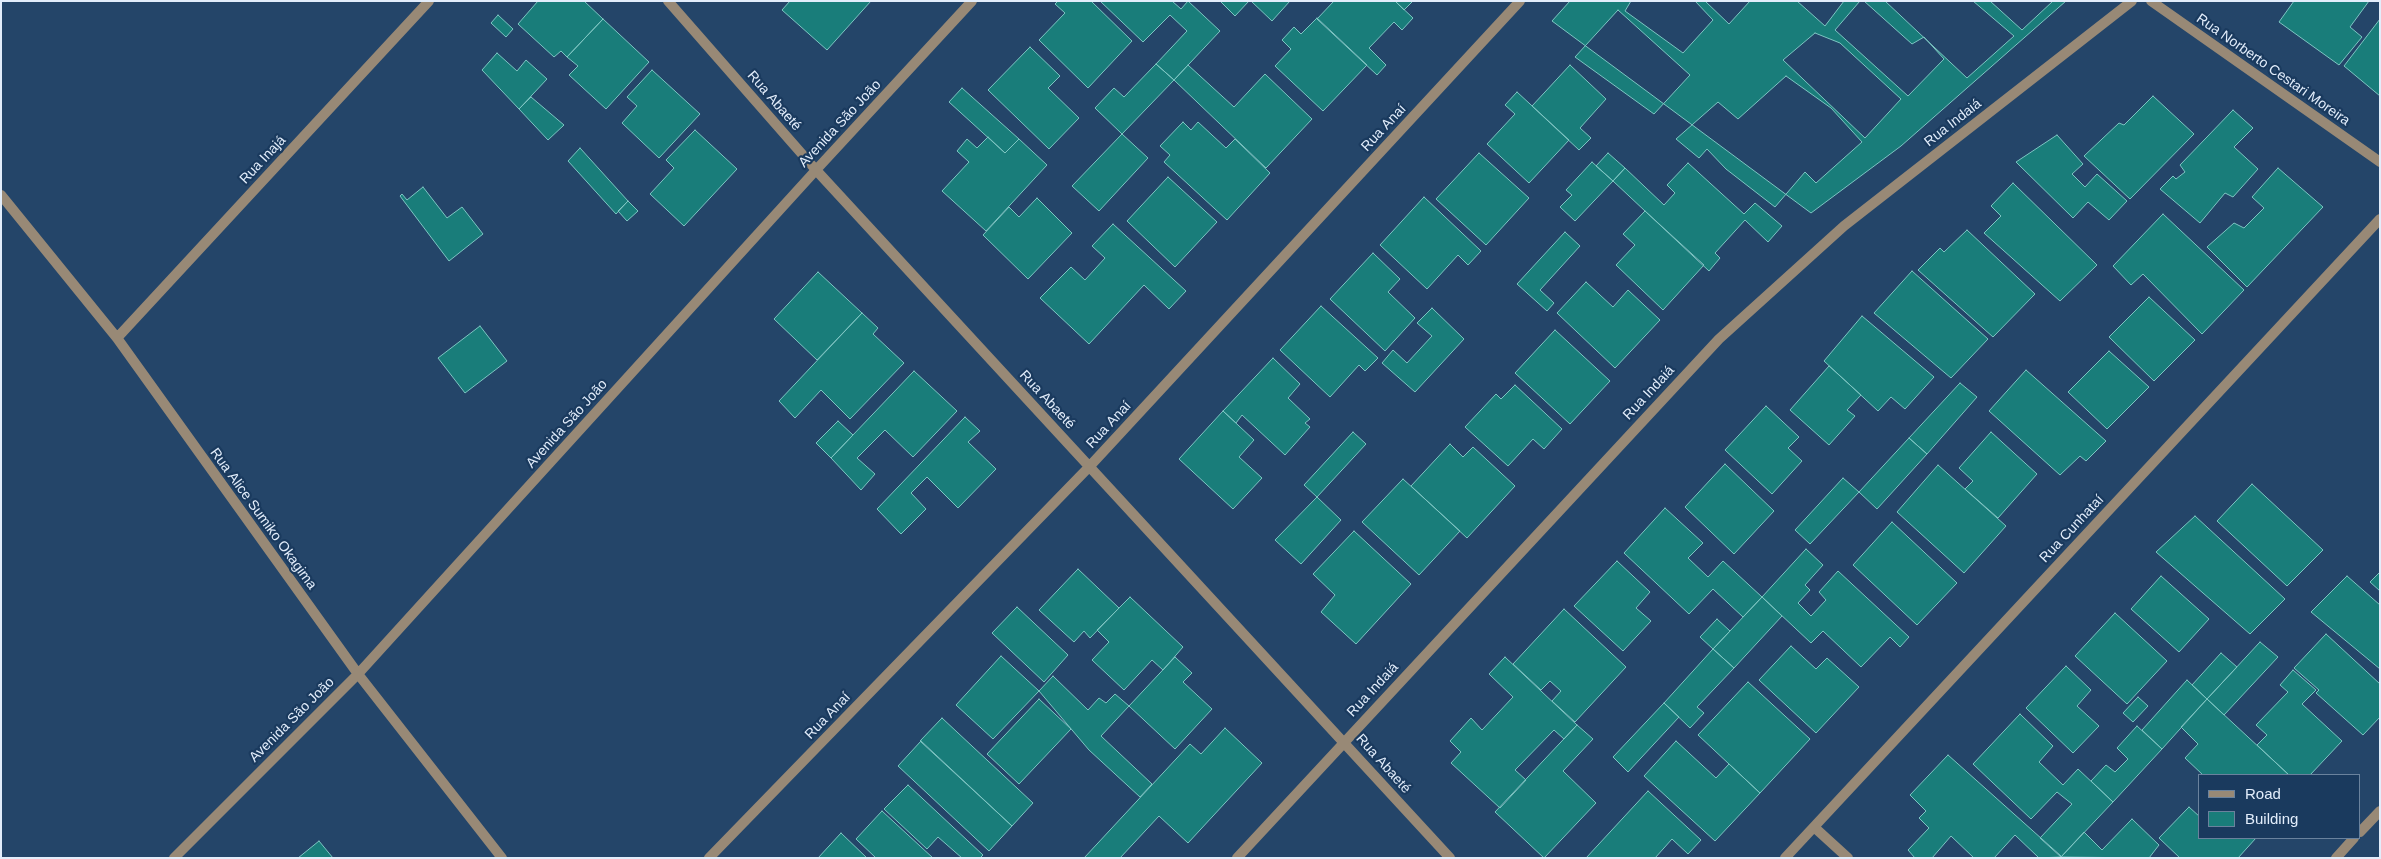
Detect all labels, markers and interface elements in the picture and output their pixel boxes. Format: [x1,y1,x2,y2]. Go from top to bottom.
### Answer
street label: Rua Norberto Cestari Moreira [2193,10,2353,130]
street label: Rua Abaeté [743,68,805,134]
street label: Avenida São João [795,77,885,171]
street label: Rua Indaiá [1921,96,1985,150]
street label: Rua Anaí [1358,101,1410,155]
street label: Rua Inajá [236,132,290,188]
street label: Rua Indaiá [1620,363,1678,423]
street label: Rua Abaeté [1016,367,1078,433]
street label: Avenida São João [523,376,611,472]
street label: Rua Anaí [1083,398,1135,452]
street label: Rua Alice Sumiko Okagima [206,445,320,593]
street label: Rua Cunhataí [2036,492,2108,566]
street label: Rua Indaiá [1344,660,1402,720]
street label: Avenida São João [246,674,338,766]
street label: Rua Anaí [802,689,854,743]
street label: Rua Abaeté [1352,731,1414,797]
legend [2198,774,2361,839]
text: Road [2245,785,2281,802]
text: Building [2245,810,2298,827]

